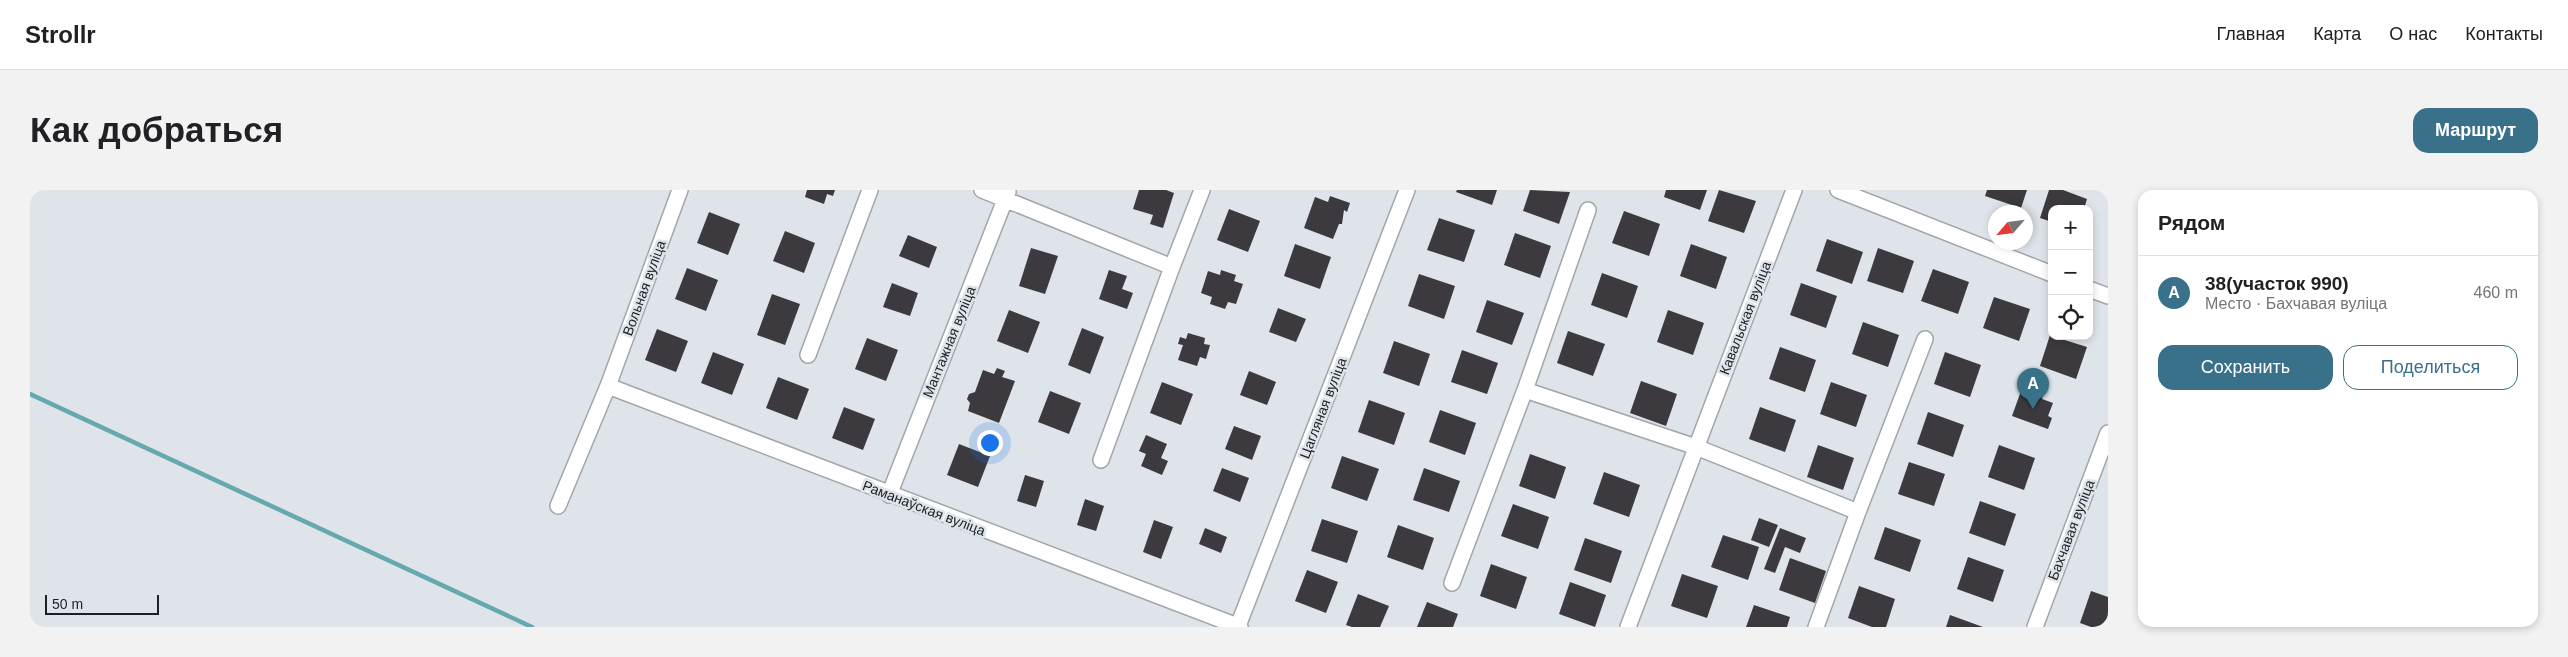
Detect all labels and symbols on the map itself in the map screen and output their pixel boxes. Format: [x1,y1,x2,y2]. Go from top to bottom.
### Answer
north arrow [1988,205,2033,250]
street label: Вольная вуліца [619,238,669,338]
street label: Кавальская вуліца [1716,259,1774,377]
street label: Мантажная вуліца [919,284,979,400]
street label: Цагляная вуліца [1296,355,1350,461]
pin: A [2017,368,2049,409]
your location [977,430,1003,456]
street label: Раманаўская вуліца [860,477,988,539]
street label: Бахчавая вуліца [2045,477,2098,582]
scale bar [45,592,159,615]

